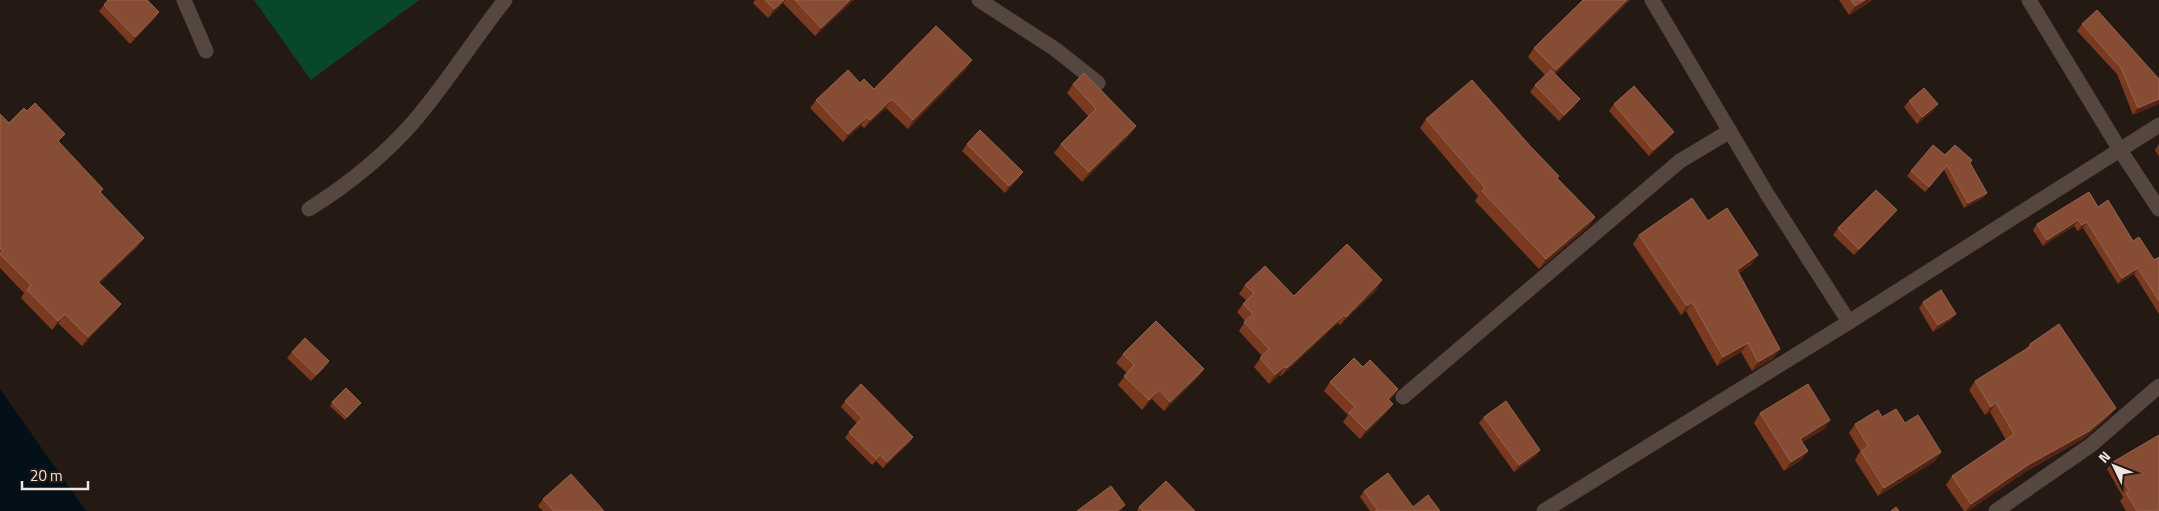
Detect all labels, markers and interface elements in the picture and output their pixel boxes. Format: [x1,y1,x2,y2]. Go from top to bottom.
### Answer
north arrow [2089,441,2139,491]
text: N [2093,446,2115,468]
scale bar [22,458,89,490]
text: 20 m [30,464,63,487]

